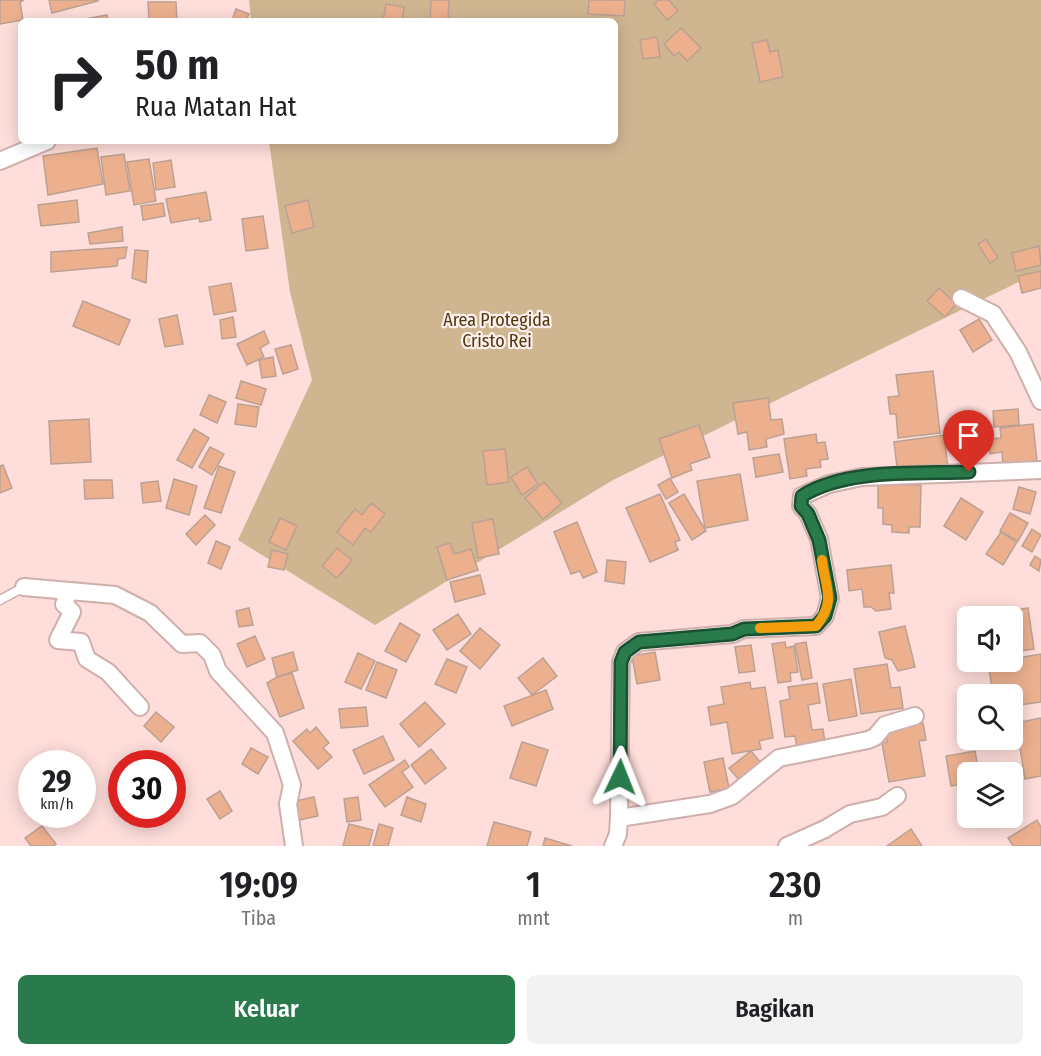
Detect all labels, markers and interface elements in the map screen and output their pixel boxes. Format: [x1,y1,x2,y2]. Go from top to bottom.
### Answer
text: 50 m [135,40,219,90]
icon: right [36,42,114,120]
text: Rua Matan Hat [135,91,297,123]
park label: Area Protegida Cristo Rei [443,309,551,352]
pin [943,410,994,472]
icon: arrive [952,419,985,452]
map controls [957,606,1023,828]
button: sound [957,606,1023,672]
button: search [957,684,1023,750]
position arrow [588,745,652,809]
speed limit sign: 30 [108,750,186,828]
button: layers [957,762,1023,828]
text: 29 [42,764,72,800]
text: km/h [40,795,74,813]
text: 19:09 [219,863,298,907]
text: 1 [526,863,541,907]
text: 230 [769,863,822,907]
text: Tiba [241,906,276,930]
text: mnt [517,906,550,930]
text: m [788,906,803,930]
button: Keluar [18,975,515,1044]
button: Bagikan [527,975,1023,1044]

